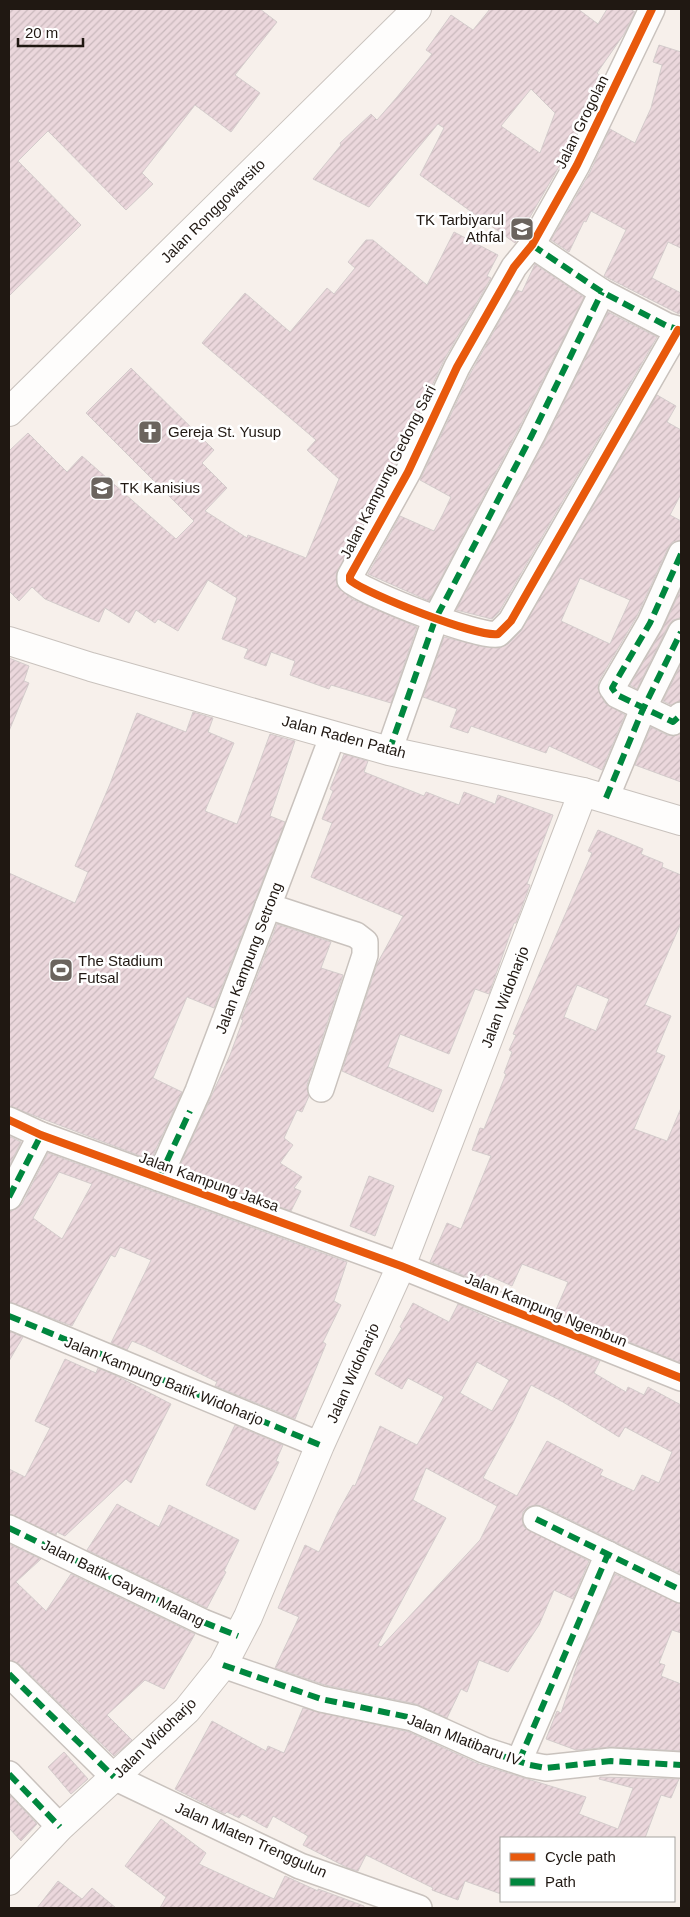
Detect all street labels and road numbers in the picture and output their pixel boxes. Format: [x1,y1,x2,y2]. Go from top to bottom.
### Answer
street label: Jalan Grogolan [552,72,611,171]
street label: Jalan Ronggowarsito [157,155,268,266]
street label: Jalan Kampung Gedong Sari [336,382,439,561]
street label: Jalan Raden Patah [280,712,408,761]
street label: Jalan Kampung Setrong [212,880,285,1036]
street label: Jalan Widoharjo [477,944,532,1050]
street label: Jalan Kampung Jaksa [137,1148,282,1215]
street label: Jalan Kampung Ngembun [463,1269,630,1350]
street label: Jalan Widoharjo [323,1320,382,1425]
street label: Jalan Kampung Batik Widoharjo [62,1333,266,1428]
street label: Jalan Batik Gayam Malang [39,1536,208,1629]
street label: Jalan Widoharjo [110,1694,199,1781]
street label: Jalan Mlatibaru IV [405,1710,523,1769]
street label: Jalan Mlaten Trenggulun [173,1798,330,1881]

